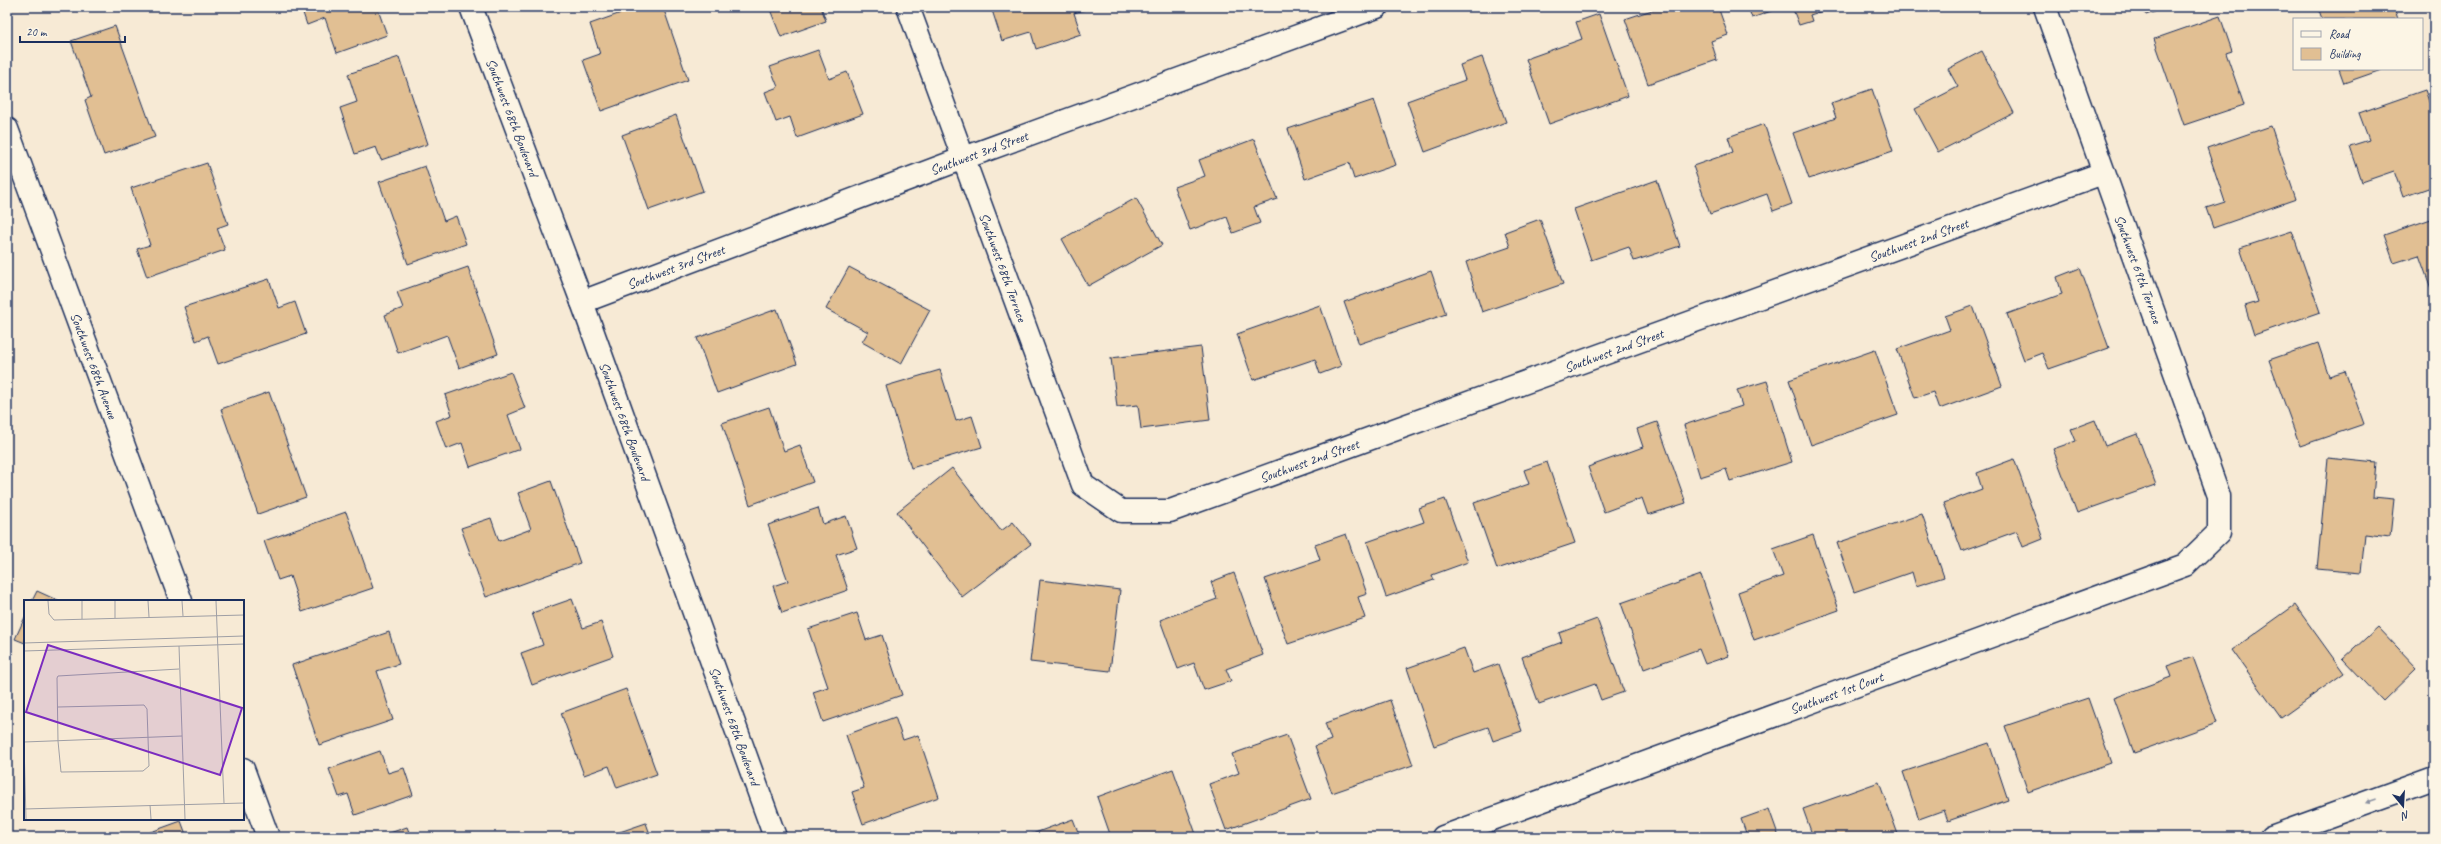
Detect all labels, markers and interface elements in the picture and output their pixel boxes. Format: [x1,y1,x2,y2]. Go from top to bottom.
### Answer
scale bar [20,18,125,44]
legend [2293,18,2423,70]
text: 20 m [26,24,48,40]
text: Road [2329,26,2351,42]
text: Building [2329,46,2361,62]
street label: Southwest 68th Boulevard [483,56,543,181]
street label: Southwest 3rd Street [928,126,1031,179]
street label: Southwest 68th Terrace [976,210,1031,325]
street label: Southwest 69th Terrace [2110,212,2166,327]
street label: Southwest 2nd Street [1866,214,1972,266]
street label: Southwest 3rd Street [624,240,728,293]
street label: Southwest 68th Avenue [67,310,122,422]
street label: Southwest 2nd Street [1562,324,1667,376]
street label: Southwest 68th Boulevard [596,360,655,485]
street label: Southwest 2nd Street [1257,434,1362,486]
inset map [24,600,244,820]
street label: Southwest 68th Boulevard [706,664,765,790]
street label: Southwest 1st Court [1787,667,1887,718]
north arrow [2383,786,2423,826]
one-way arrow [2365,798,2377,804]
text: N [2399,808,2411,824]

